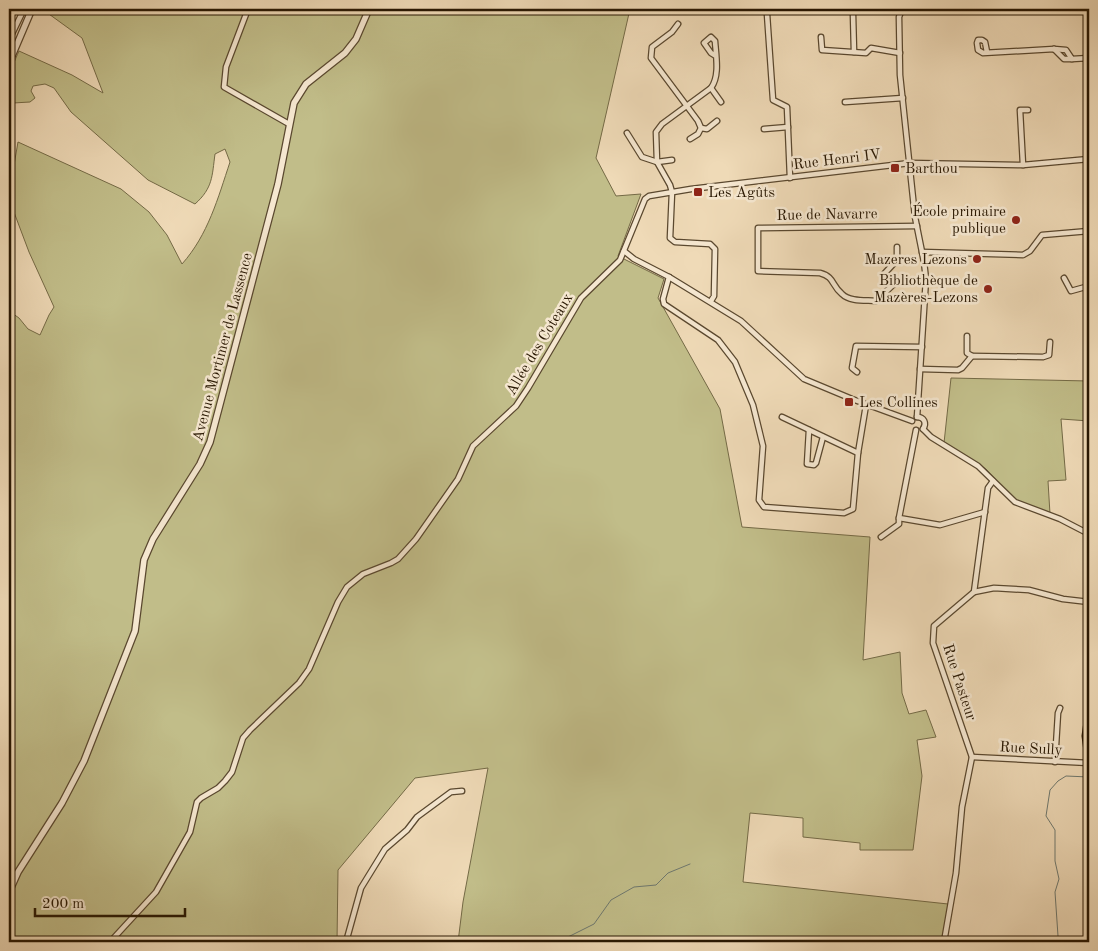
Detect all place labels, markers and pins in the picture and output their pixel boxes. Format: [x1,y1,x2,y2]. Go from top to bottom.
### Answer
marker: Barthou [889,162,901,174]
place label: Barthou [905,162,958,177]
marker: Les Agûts [692,186,704,198]
place label: Les Agûts [708,186,775,201]
place label: École primaire publique [912,202,1006,237]
marker: École primaire publique [1010,214,1022,226]
place label: Mazeres Lezons [864,253,967,268]
marker: Mazeres Lezons [971,253,983,265]
place label: Bibliothèque de Mazères-Lezons [874,274,978,306]
marker: Bibliothèque de Mazères-Lezons [982,283,994,295]
marker: Les Collines [843,396,855,408]
place label: Les Collines [859,396,938,411]

